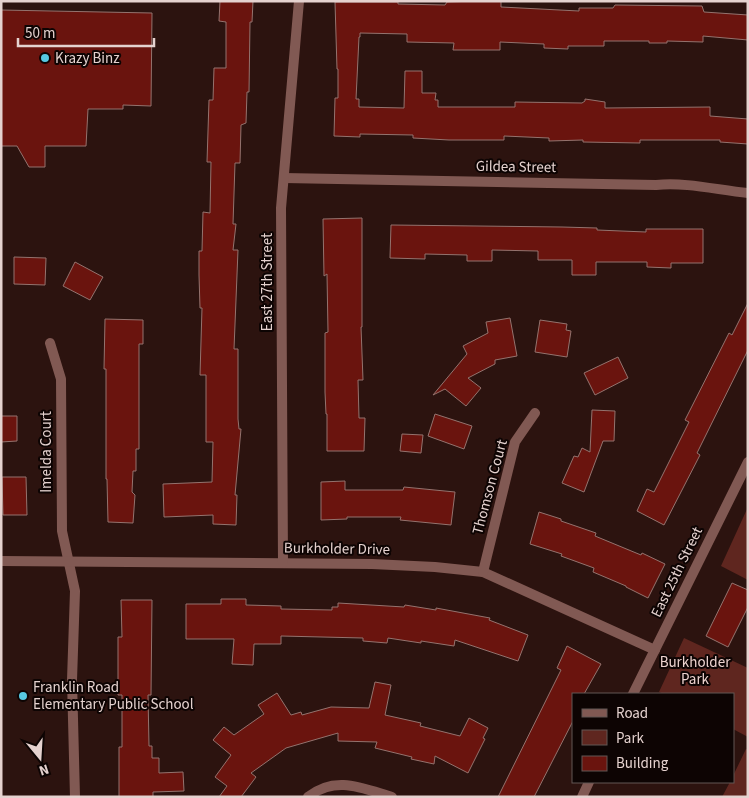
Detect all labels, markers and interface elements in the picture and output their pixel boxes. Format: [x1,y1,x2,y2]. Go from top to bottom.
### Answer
scale bar [18,15,154,47]
text: 50 m [25,23,55,44]
place label: Krazy Binz [55,48,120,69]
marker: Krazy Binz [39,52,51,64]
street label: Gildea Street [476,156,556,178]
street label: East 27th Street [257,233,278,331]
street label: Imelda Court [36,411,57,493]
street label: Thomson Court [467,437,513,537]
street label: East 25th Street [646,523,708,621]
street label: Burkholder Drive [284,538,390,560]
park label: Burkholder Park [660,652,731,690]
place label: Franklin Road Elementary Public School [33,677,194,715]
marker: Franklin Road Elementary Public School [17,690,29,702]
legend [572,693,734,783]
text: Road [616,703,648,724]
text: Park [616,728,645,749]
north arrow [15,733,65,783]
text: Building [616,753,669,774]
text: N [36,758,51,780]

